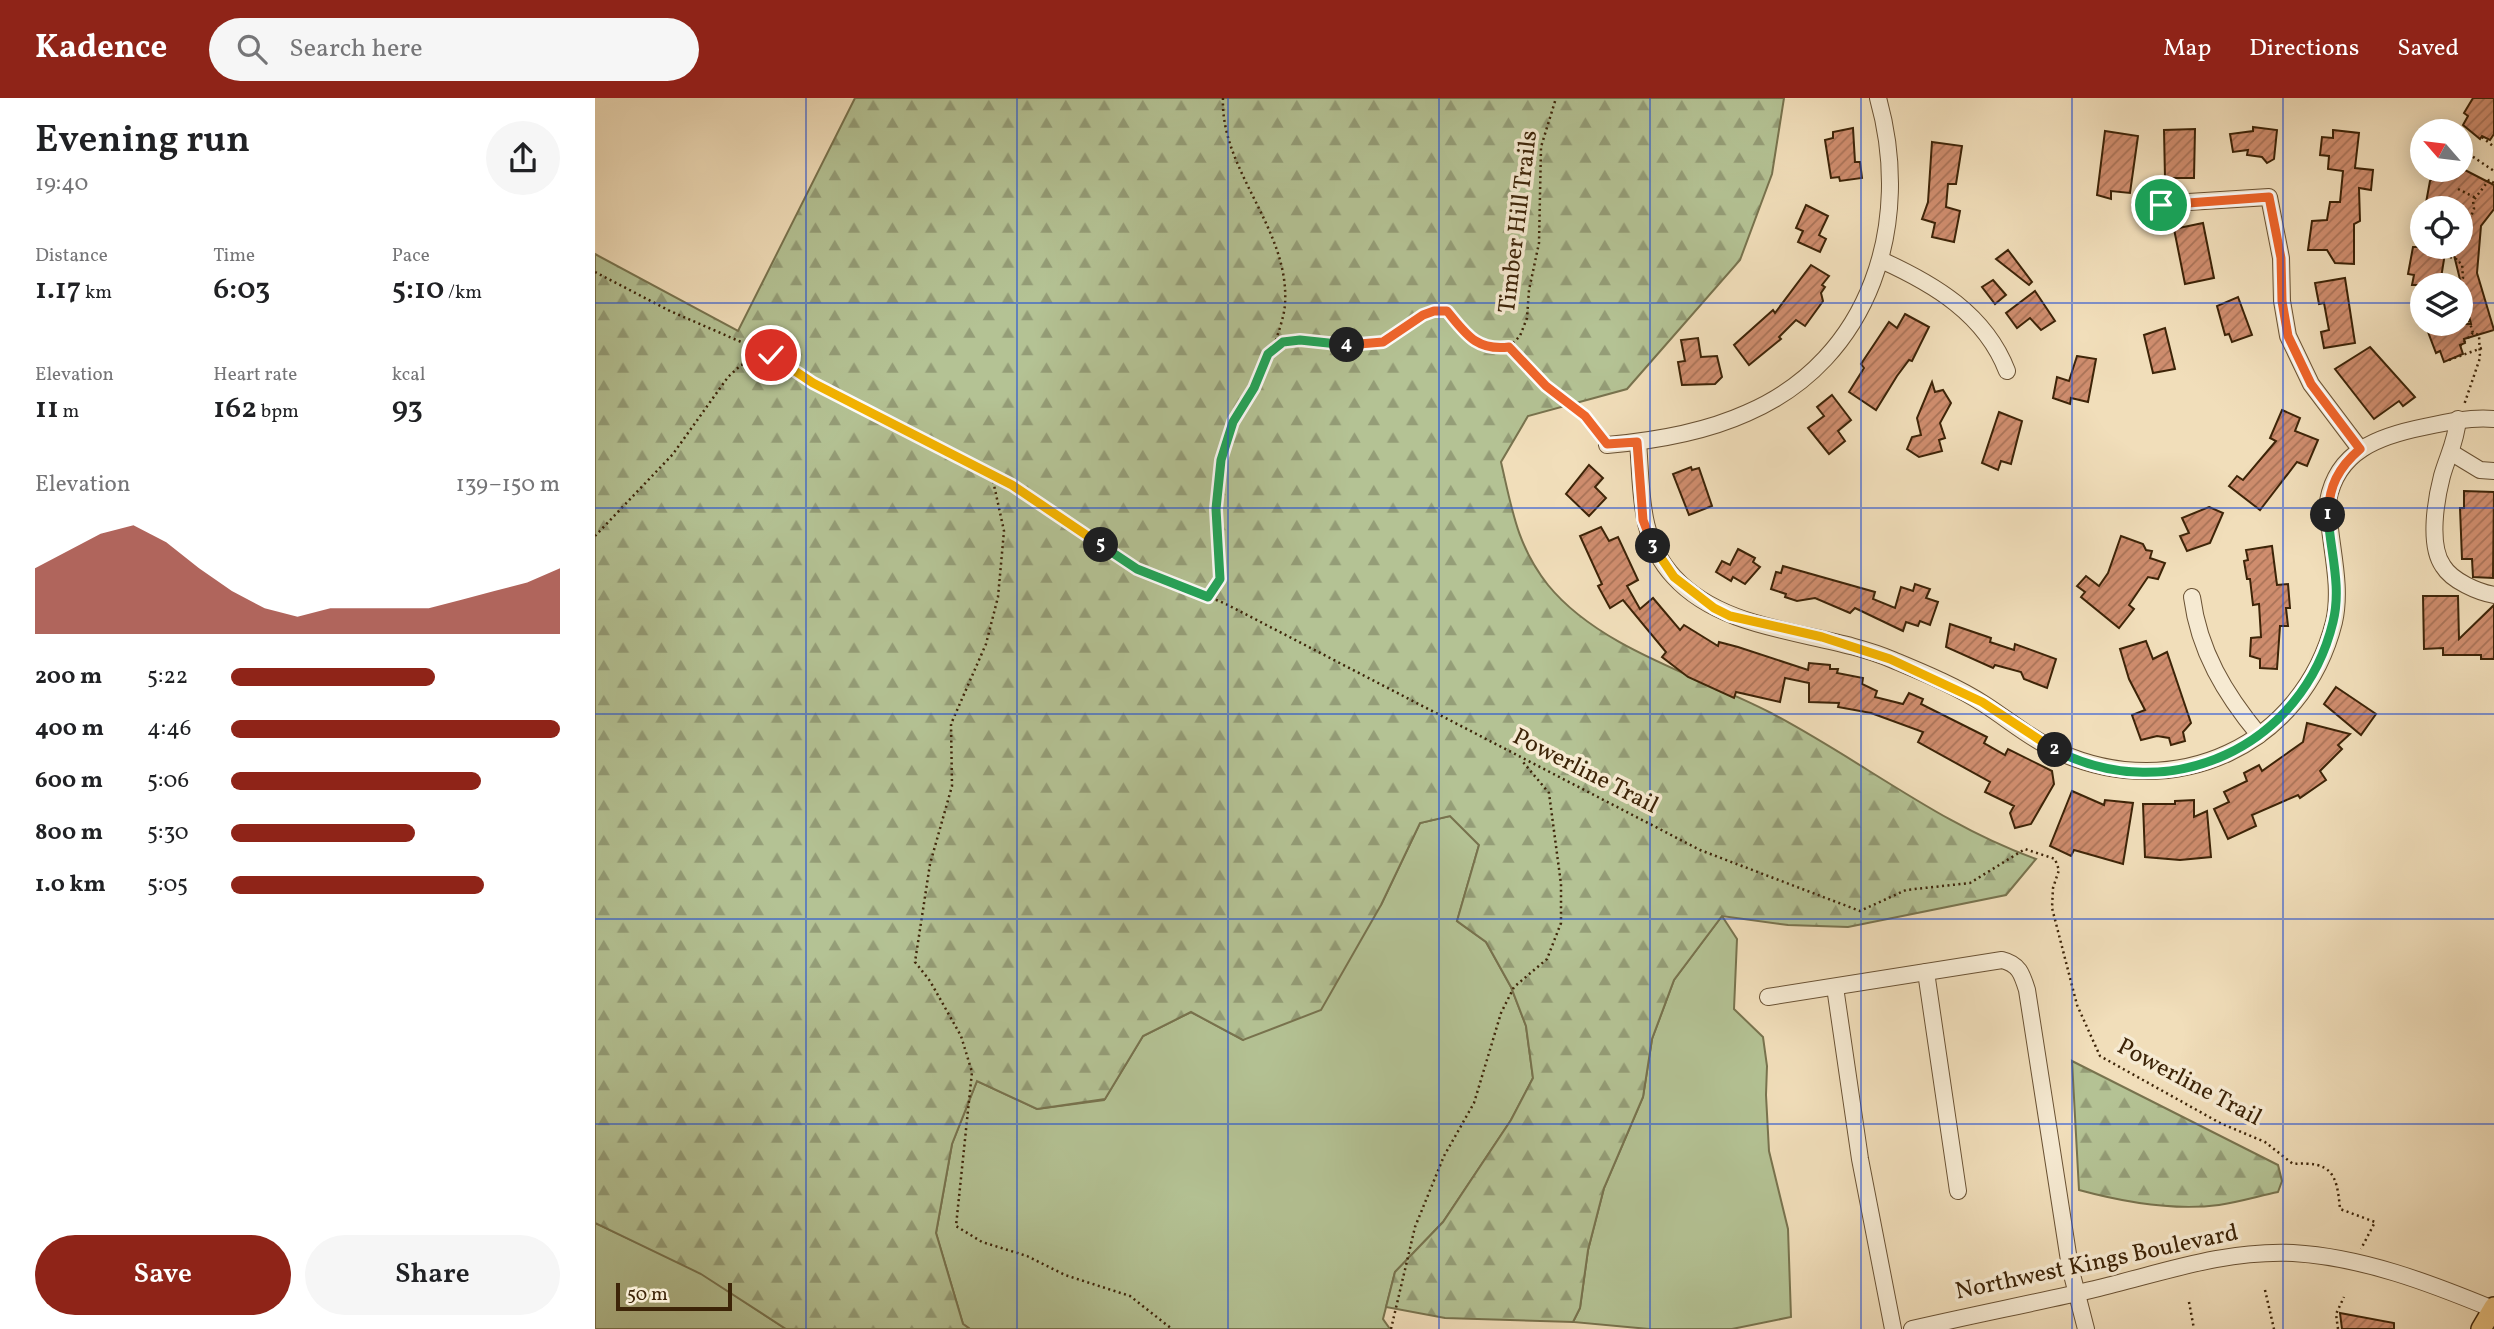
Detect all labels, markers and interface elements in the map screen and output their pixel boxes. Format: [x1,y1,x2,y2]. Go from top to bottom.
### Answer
search box [209,18,699,81]
text: Kadence [35,26,167,72]
icon: search [233,30,271,68]
text: Search here [289,31,423,67]
text: Map [2163,32,2211,66]
text: Directions [2249,32,2359,66]
text: Saved [2397,32,2459,66]
text: Evening run [35,115,250,168]
north arrow [2410,119,2473,182]
map controls [2410,119,2473,336]
button: share [486,121,560,195]
street label: Timber Hill Trails [1491,129,1547,315]
text: 19:40 [35,168,88,200]
pin [2131,175,2191,235]
icon: arrive [2142,186,2180,224]
button: locate [2410,196,2473,259]
text: Distance [35,243,108,269]
text: Time [213,243,255,269]
text: Pace [392,243,430,269]
text: 1.17 [35,269,81,311]
text: 6:03 [213,269,270,311]
text: 5:10 [392,269,444,311]
button: layers [2410,273,2473,336]
text: km [81,280,112,306]
text: /km [444,280,482,306]
pin [741,325,801,385]
pin: 4 [1329,328,1365,362]
text: 4 [1341,331,1352,357]
icon: check [752,336,790,374]
text: Elevation [35,362,114,388]
text: Heart rate [213,362,297,388]
text: kcal [392,362,425,388]
text: 11 [35,388,59,430]
text: 162 [213,388,257,430]
text: 93 [392,388,423,430]
text: m [59,399,79,425]
text: bpm [257,399,299,425]
text: Elevation [35,469,131,501]
text: 139–150 m [456,469,560,501]
pin: 1 [2311,498,2345,532]
text: 1 [2324,501,2331,527]
pin: 5 [1084,528,1119,562]
pin: 3 [1635,528,1671,564]
text: 5 [1096,531,1105,557]
text: 3 [1648,532,1657,558]
text: 200 m [35,661,102,693]
text: 5:22 [147,661,188,693]
text: 400 m [35,713,104,745]
text: 4:46 [147,713,191,745]
street label: Powerline Trail [1506,721,1664,823]
pin: 2 [2037,732,2073,768]
text: 2 [2050,736,2059,762]
text: 600 m [35,765,103,797]
text: 5:06 [147,765,189,797]
text: 800 m [35,817,103,849]
text: 5:30 [147,817,189,849]
text: 1.0 km [35,869,106,901]
text: 5:05 [147,869,188,901]
street label: Powerline Trail [2111,1031,2267,1135]
street label: Northwest Kings Boulevard [1952,1216,2242,1310]
button: Save [35,1235,291,1315]
button: Share [305,1235,560,1315]
scale bar [616,1280,731,1312]
text: 50 m [627,1282,668,1308]

